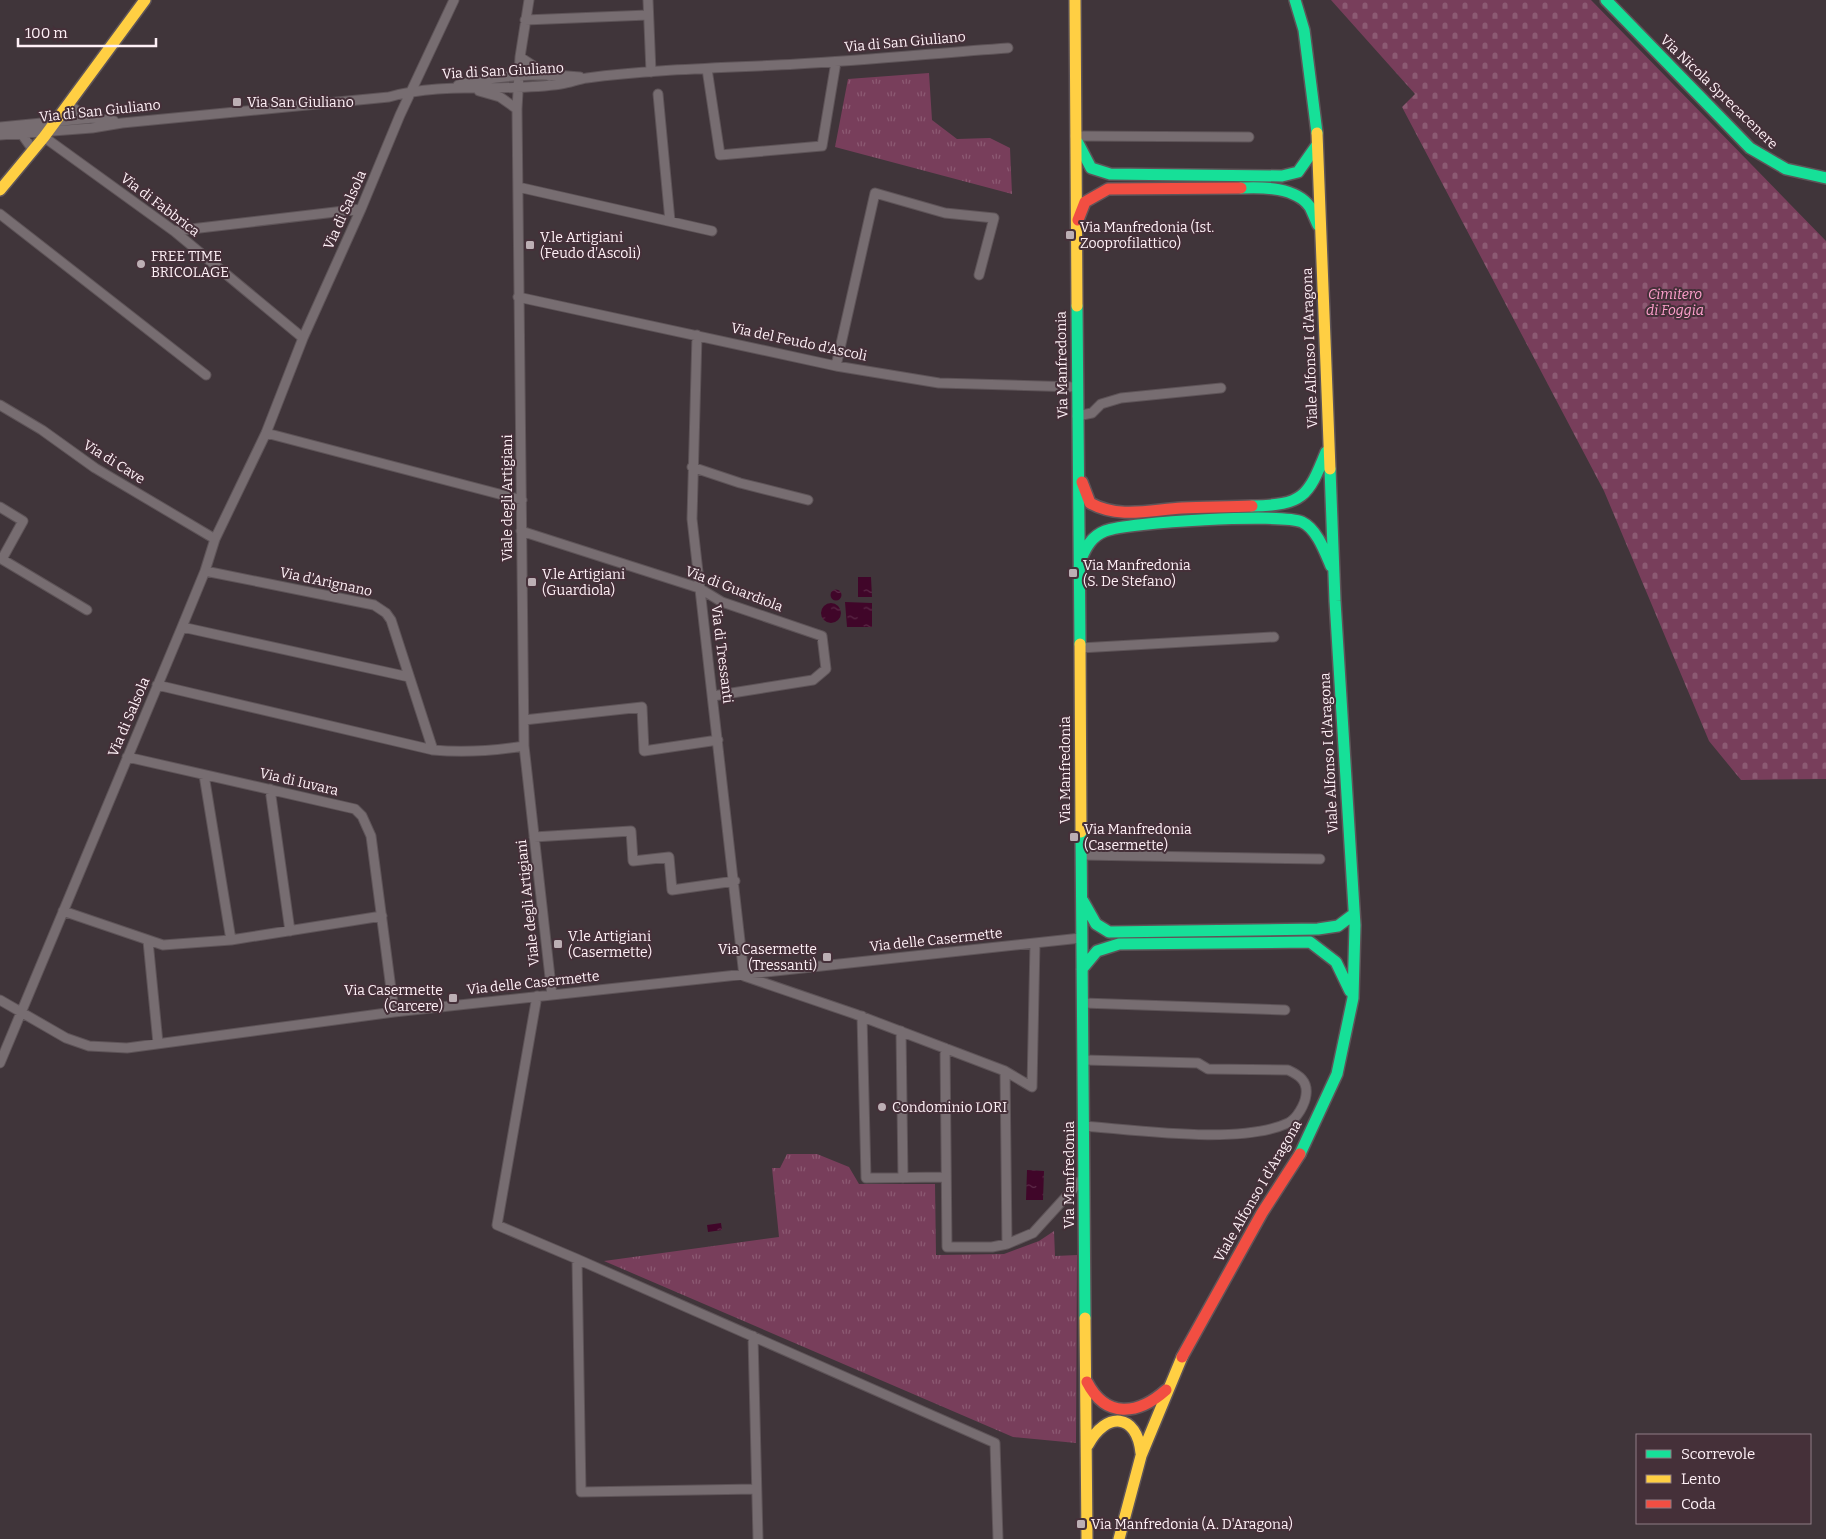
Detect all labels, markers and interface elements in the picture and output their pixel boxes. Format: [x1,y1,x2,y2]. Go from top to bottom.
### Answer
scale bar [18,15,155,47]
text: 100 m [25,24,68,42]
street label: Via di San Giuliano [844,28,966,56]
street label: Via Nicola Sprecacenere [1657,31,1781,153]
street label: Via di San Giuliano [442,59,564,83]
place label: Via San Giuliano [247,94,354,111]
street label: Via di San Giuliano [38,96,162,126]
marker: Via San Giuliano [231,96,243,108]
street label: Via di Salsola [320,168,370,252]
street label: Via di Fabbrica [117,170,203,241]
place label: Via Manfredonia (Ist. Zooprofilattico) [1080,219,1214,252]
place label: V.le Artigiani (Feudo d'Ascoli) [540,229,641,262]
marker: Via Manfredonia (Ist. Zooprofilattico) [1064,229,1076,241]
marker: V.le Artigiani (Feudo d'Ascoli) [524,239,536,251]
place label: FREE TIME BRICOLAGE [151,248,229,281]
marker: FREE TIME BRICOLAGE [135,258,147,270]
street label: Viale Alfonso I d'Aragona [1299,267,1321,429]
park label: Cimitero di Foggia [1646,286,1704,319]
street label: Via Manfredonia [1053,311,1071,419]
street label: Via del Feudo d'Ascoli [729,319,869,365]
street label: Viale degli Artigiani [499,434,516,562]
street label: Via di Cave [80,436,148,488]
place label: Via Manfredonia (S. De Stefano) [1083,557,1191,590]
street label: Via di Guardiola [683,563,786,616]
street label: Via d'Arignano [278,564,374,600]
place label: V.le Artigiani (Guardiola) [542,566,625,599]
marker: Via Manfredonia (S. De Stefano) [1067,567,1079,579]
marker: V.le Artigiani (Guardiola) [526,576,538,588]
street label: Via di Tressanti [708,604,736,704]
street label: Viale Alfonso I d'Aragona [1316,672,1342,834]
street label: Via di Salsola [105,674,154,759]
street label: Via Manfredonia [1057,716,1074,824]
street label: Via di Iuvara [258,765,340,799]
place label: Via Manfredonia (Casermette) [1084,821,1192,854]
marker: Via Manfredonia (Casermette) [1068,831,1080,843]
street label: Viale degli Artigiani [513,839,543,967]
street label: Via delle Casermette [869,925,1003,955]
place label: V.le Artigiani (Casermette) [568,928,652,961]
marker: V.le Artigiani (Casermette) [552,938,564,950]
place label: Via Casermette (Tressanti) [718,941,817,974]
marker: Via Casermette (Tressanti) [821,951,833,963]
street label: Via delle Casermette [466,968,600,998]
place label: Via Casermette (Carcere) [344,982,443,1015]
marker: Via Casermette (Carcere) [447,992,459,1004]
place label: Condominio LORI [892,1099,1007,1116]
marker: Condominio LORI [876,1101,888,1113]
street label: Viale Alfonso I d'Aragona [1210,1117,1306,1265]
street label: Via Manfredonia [1061,1121,1078,1229]
legend [1636,1434,1811,1524]
text: Scorrevole [1681,1445,1755,1463]
text: Lento [1681,1470,1721,1488]
text: Coda [1681,1495,1716,1513]
place label: Via Manfredonia (A. D'Aragona) [1091,1516,1293,1533]
marker: Via Manfredonia (A. D'Aragona) [1075,1518,1087,1530]

